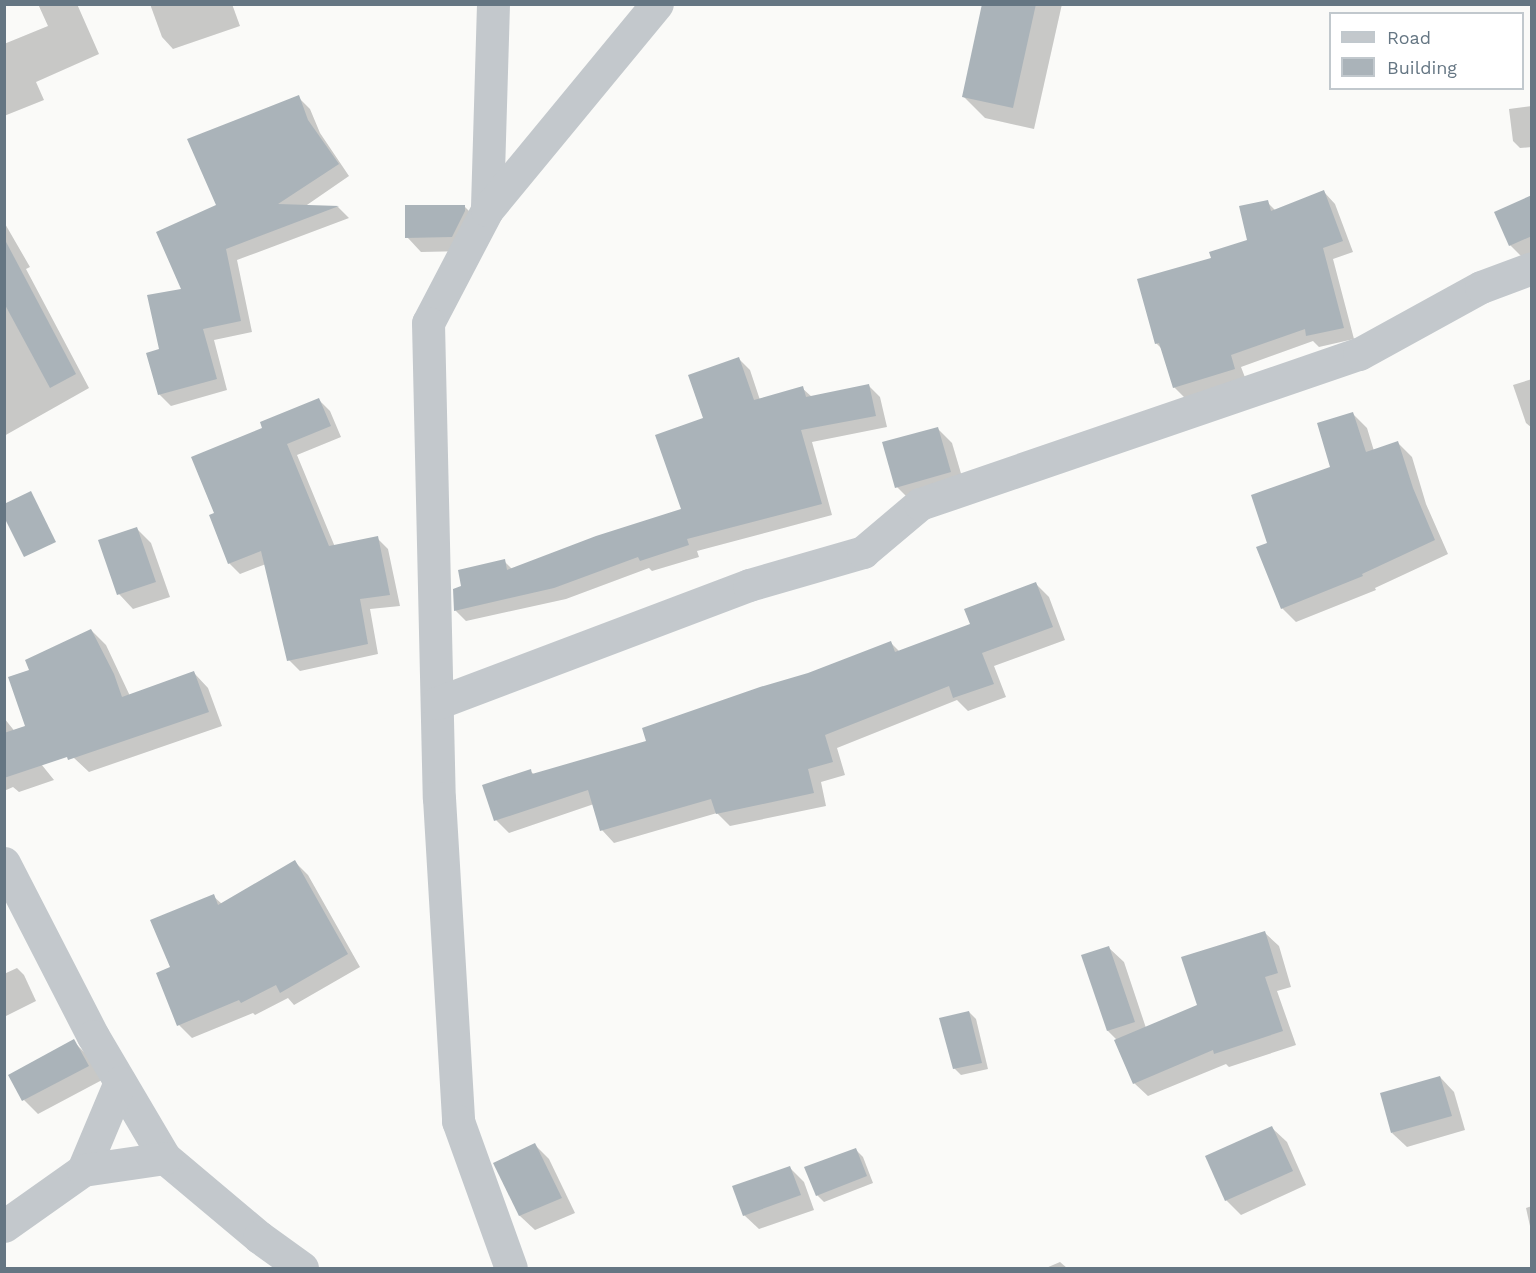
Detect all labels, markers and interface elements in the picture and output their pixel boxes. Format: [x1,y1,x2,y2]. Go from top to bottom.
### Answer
legend [1329,12,1524,90]
text: Road [1387,27,1431,48]
text: Building [1387,57,1457,78]

